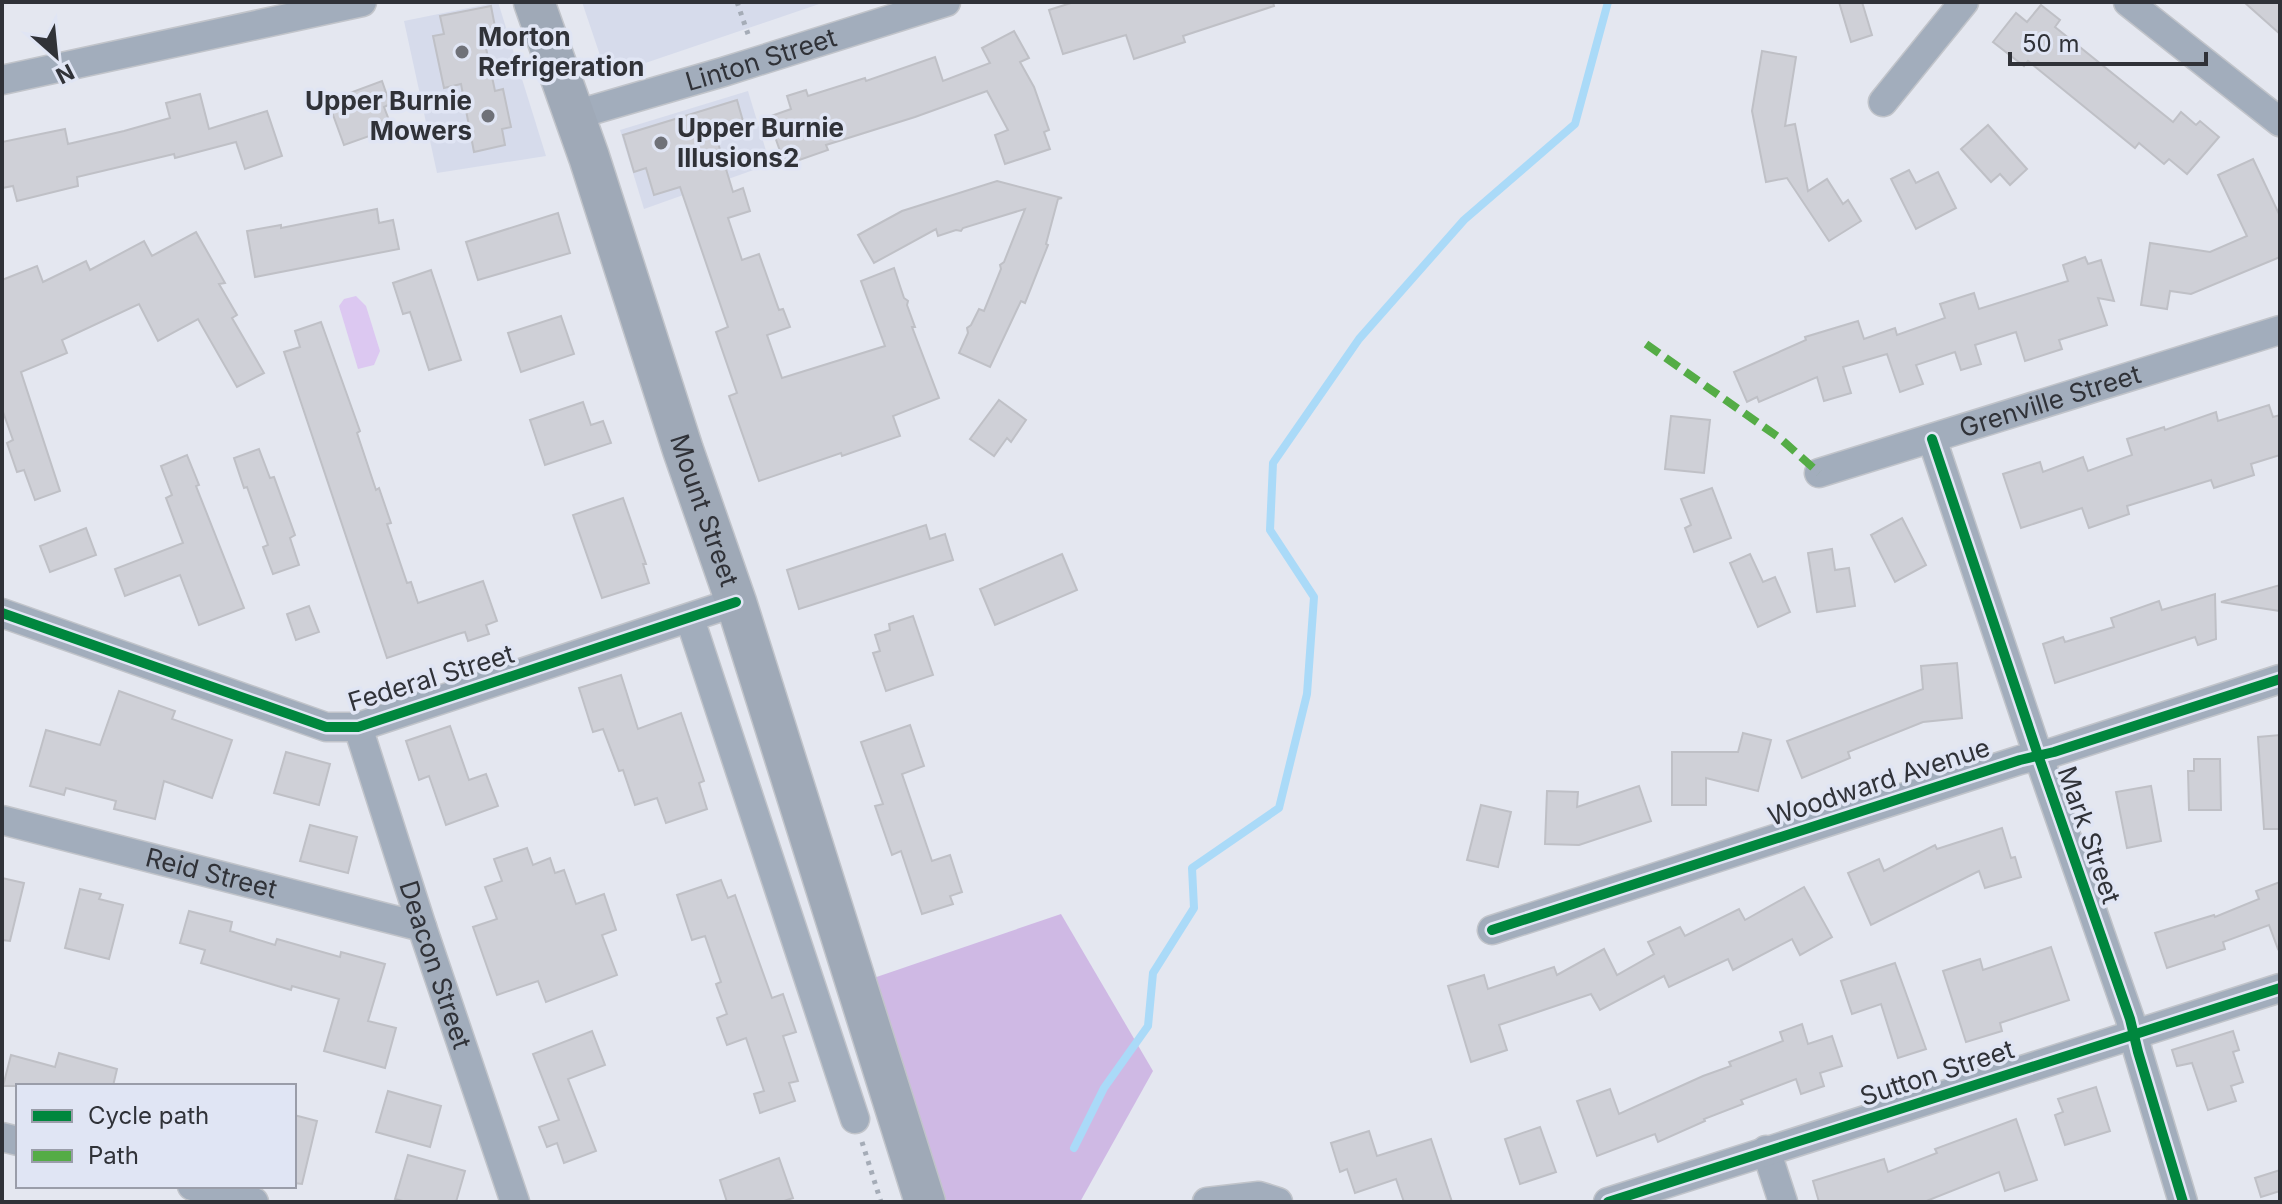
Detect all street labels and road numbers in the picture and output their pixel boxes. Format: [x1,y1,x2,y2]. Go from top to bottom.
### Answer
street label: Linton Street [682,21,840,97]
street label: Grenville Street [1955,358,2145,444]
street label: Mount Street [664,430,745,590]
street label: Federal Street [344,638,518,717]
street label: Woodward Avenue [1764,731,1994,832]
street label: Mark Street [2052,762,2127,908]
street label: Reid Street [142,841,280,904]
street label: Deacon Street [393,877,478,1053]
street label: Sutton Street [1856,1033,2018,1112]

